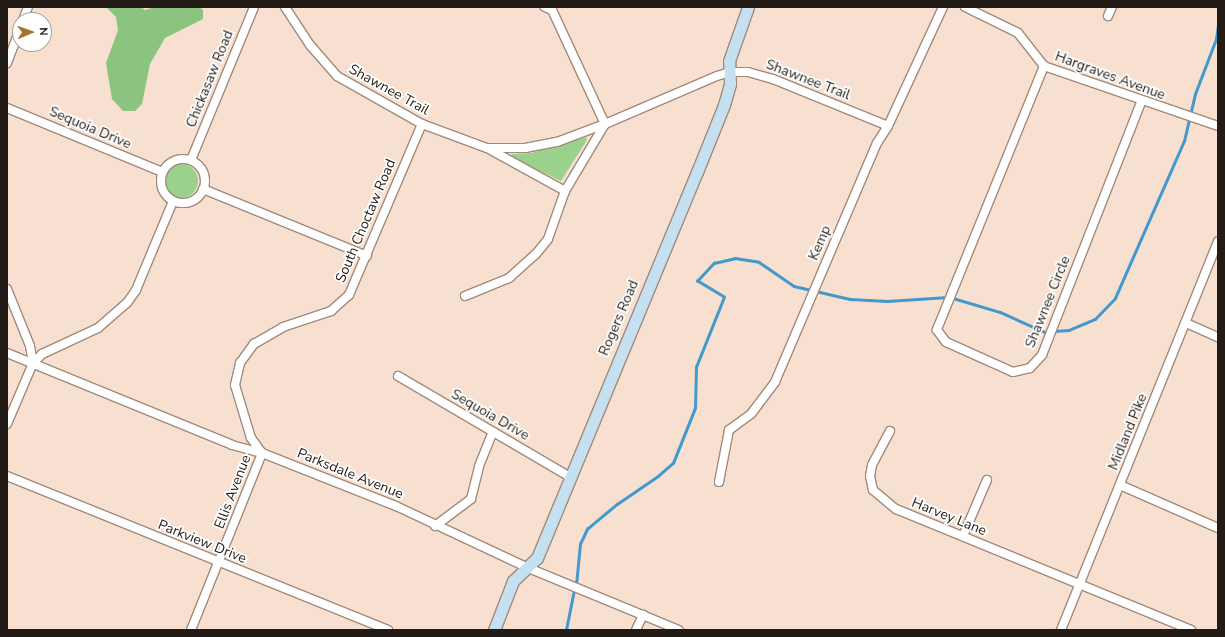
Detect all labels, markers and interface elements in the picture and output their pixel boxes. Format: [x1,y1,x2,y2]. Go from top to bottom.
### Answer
north arrow [12,12,52,52]
text: N [36,27,51,36]
street label: Chickasaw Road [183,28,237,130]
street label: Hargraves Avenue [1053,48,1167,104]
street label: Shawnee Trail [763,56,853,104]
street label: Shawnee Trail [346,61,432,119]
street label: Sequoia Drive [47,103,133,153]
street label: South Choctaw Road [332,157,400,285]
street label: Kemp [805,223,835,263]
street label: Shawnee Circle [1022,254,1074,350]
street label: Rogers Road [596,278,642,358]
street label: Sequoia Drive [448,386,532,444]
street label: Midland Pike [1105,391,1151,473]
street label: Parksdale Avenue [295,445,405,503]
street label: Ellis Avenue [211,453,255,531]
street label: Harvey Lane [909,494,989,540]
street label: Parkview Drive [155,517,249,567]

